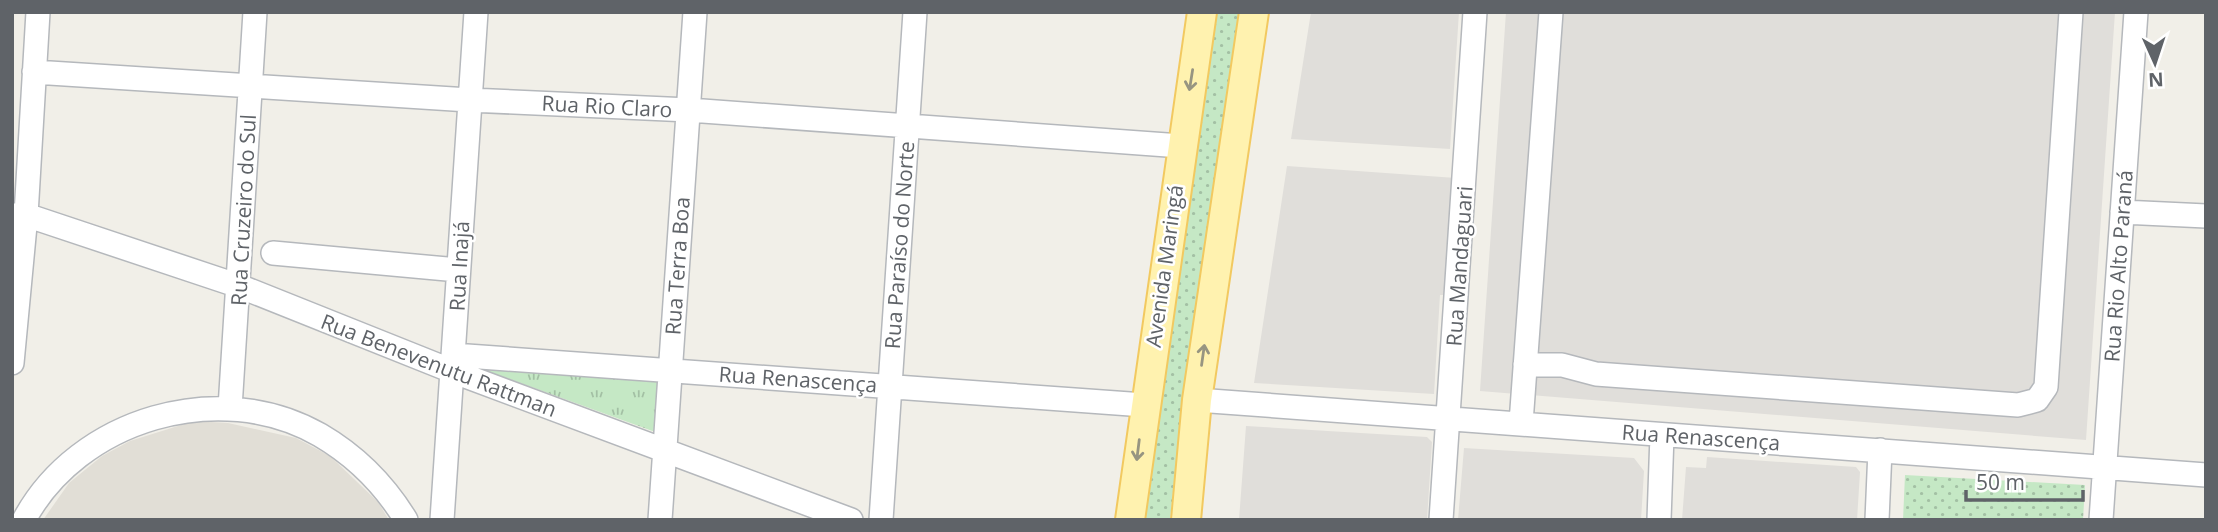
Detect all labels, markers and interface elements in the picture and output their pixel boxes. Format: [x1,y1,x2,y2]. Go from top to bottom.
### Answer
north arrow [2120,28,2190,98]
text: N [2147,67,2164,93]
one-way arrow [1184,68,1197,91]
street label: Rua Rio Claro [541,89,673,123]
street label: Rua Cruzeiro do Sul [224,113,262,307]
street label: Rua Paraíso do Norte [878,140,920,350]
street label: Rua Rio Alto Paraná [2097,169,2139,363]
street label: Avenida Maringá [1139,183,1189,349]
street label: Rua Mandaguari [1439,185,1479,347]
street label: Rua Terra Boa [658,196,696,336]
street label: Rua Inajá [443,220,475,312]
street label: Rua Benevenutu Rattman [317,307,561,423]
one-way arrow [1197,344,1210,366]
street label: Rua Renascença [718,359,878,399]
street label: Rua Renascença [1621,417,1781,457]
one-way arrow [1132,439,1145,461]
scale bar [1966,458,2083,502]
text: 50 m [1976,468,2025,496]

